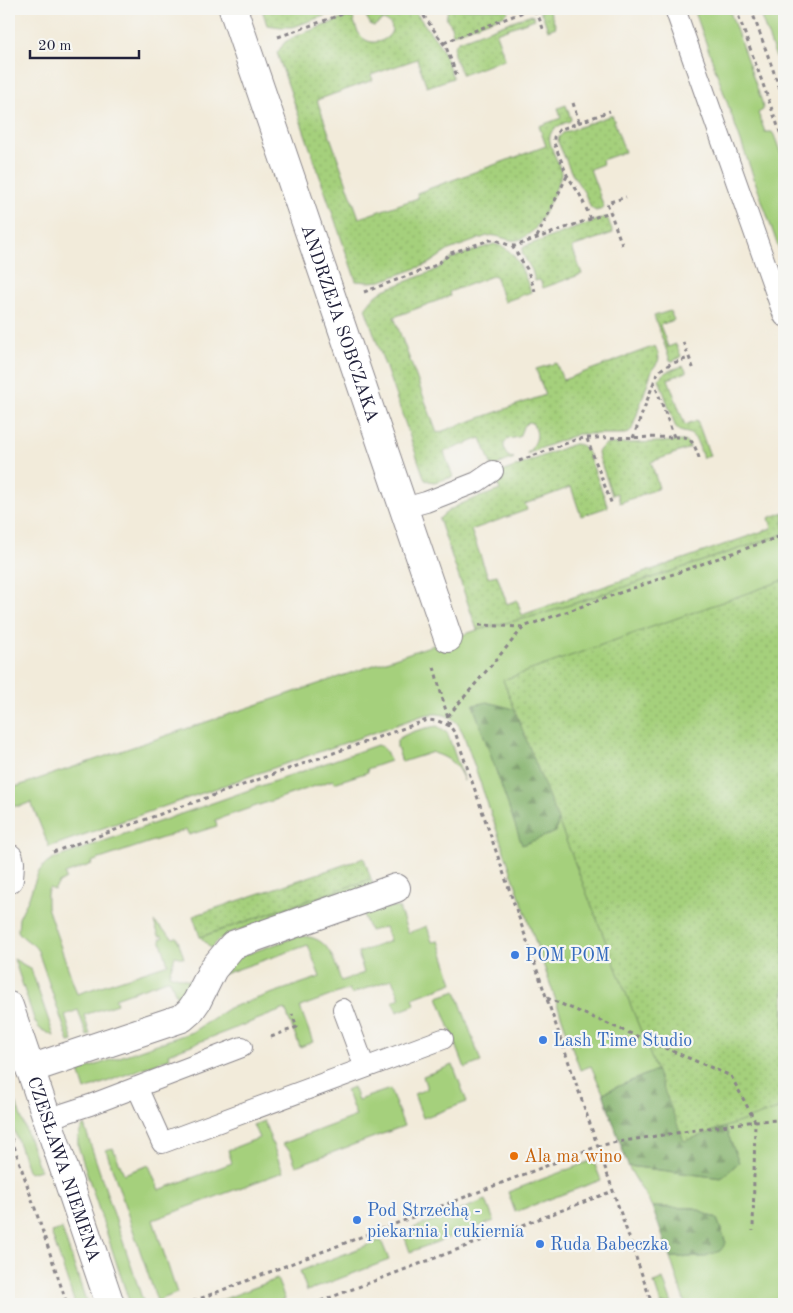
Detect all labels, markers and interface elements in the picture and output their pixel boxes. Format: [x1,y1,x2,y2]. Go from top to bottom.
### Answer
scale bar [30,28,139,60]
text: 20 m [38,39,72,54]
street label: ANDRZEJA SOBCZAKA [297,222,382,425]
place label: POM POM [525,947,610,965]
marker: POM POM [509,949,521,961]
place label: Lash Time Studio [553,1032,692,1050]
marker: Lash Time Studio [537,1034,549,1046]
street label: CZESŁAWA NIEMENA [24,1074,103,1264]
place label: Ala ma wino [524,1148,622,1166]
marker: Ala ma wino [508,1150,520,1162]
place label: Pod Strzechą - piekarnia i cukiernia [367,1202,524,1241]
marker: Pod Strzechą - piekarnia i cukiernia [351,1214,363,1226]
place label: Ruda Babeczka [550,1236,669,1254]
marker: Ruda Babeczka [534,1238,546,1250]

